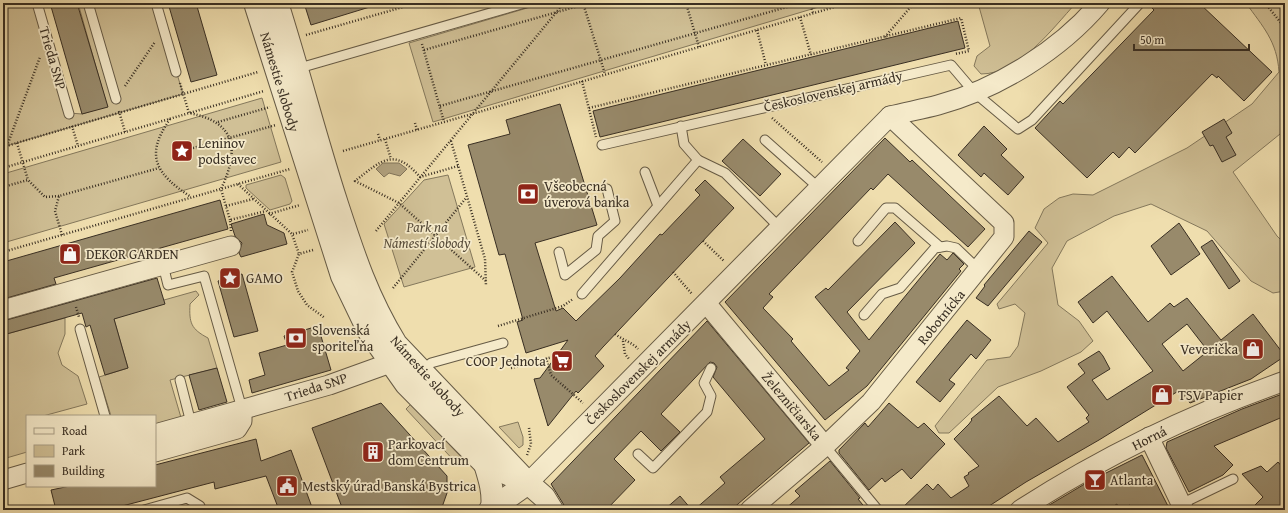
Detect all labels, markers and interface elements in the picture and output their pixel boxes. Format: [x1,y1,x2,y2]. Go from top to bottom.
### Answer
street label: Trieda SNP [34,24,72,92]
scale bar [1134,26,1249,52]
street label: Námestie slobody [255,30,305,134]
text: 50 m [1140,31,1164,48]
street label: Československej armády [762,65,904,117]
place label: Leninov podstavec [198,133,257,169]
place icon: Leninov podstavec [169,138,195,164]
place label: Všeobecná úverová banka [544,176,630,212]
bank icon: Všeobecná úverová banka [515,181,541,207]
park label: Park na Námestí slobody [383,217,471,253]
shop icon: DEKOR GARDEN [57,241,83,267]
place label: DEKOR GARDEN [86,244,179,264]
place icon: GAMO [217,265,243,291]
place label: GAMO [246,268,283,288]
street label: Robotnícka [912,285,970,349]
street label: Československej armády [581,315,695,429]
place label: Slovenská sporiteľňa [312,320,374,356]
bank icon: Slovenská sporiteľňa [283,325,309,351]
street label: Námestie slobody [386,331,470,421]
shop icon: Veverička [1240,336,1266,362]
place label: Veverička [1180,339,1238,359]
supermarket icon: COOP Jednota [549,348,575,374]
place label: COOP Jednota [466,351,546,371]
street label: Trieda SNP [282,367,350,407]
street label: Železničiarska [757,367,827,445]
shop icon: TSV Papier [1149,382,1175,408]
place label: TSV Papier [1178,385,1243,405]
legend [26,415,156,487]
street label: Horná [1128,421,1170,455]
text: Road [62,422,88,439]
place label: Parkovací dom Centrum [388,434,469,470]
building icon: Parkovací dom Centrum [360,439,386,465]
text: Park [62,442,86,459]
text: Building [62,462,105,479]
bar icon: Atlanta [1082,467,1108,493]
place label: Atlanta [1110,470,1154,490]
public building icon: Mestský úrad Banská Bystrica [274,473,300,499]
place label: Mestský úrad Banská Bystrica [302,476,477,496]

